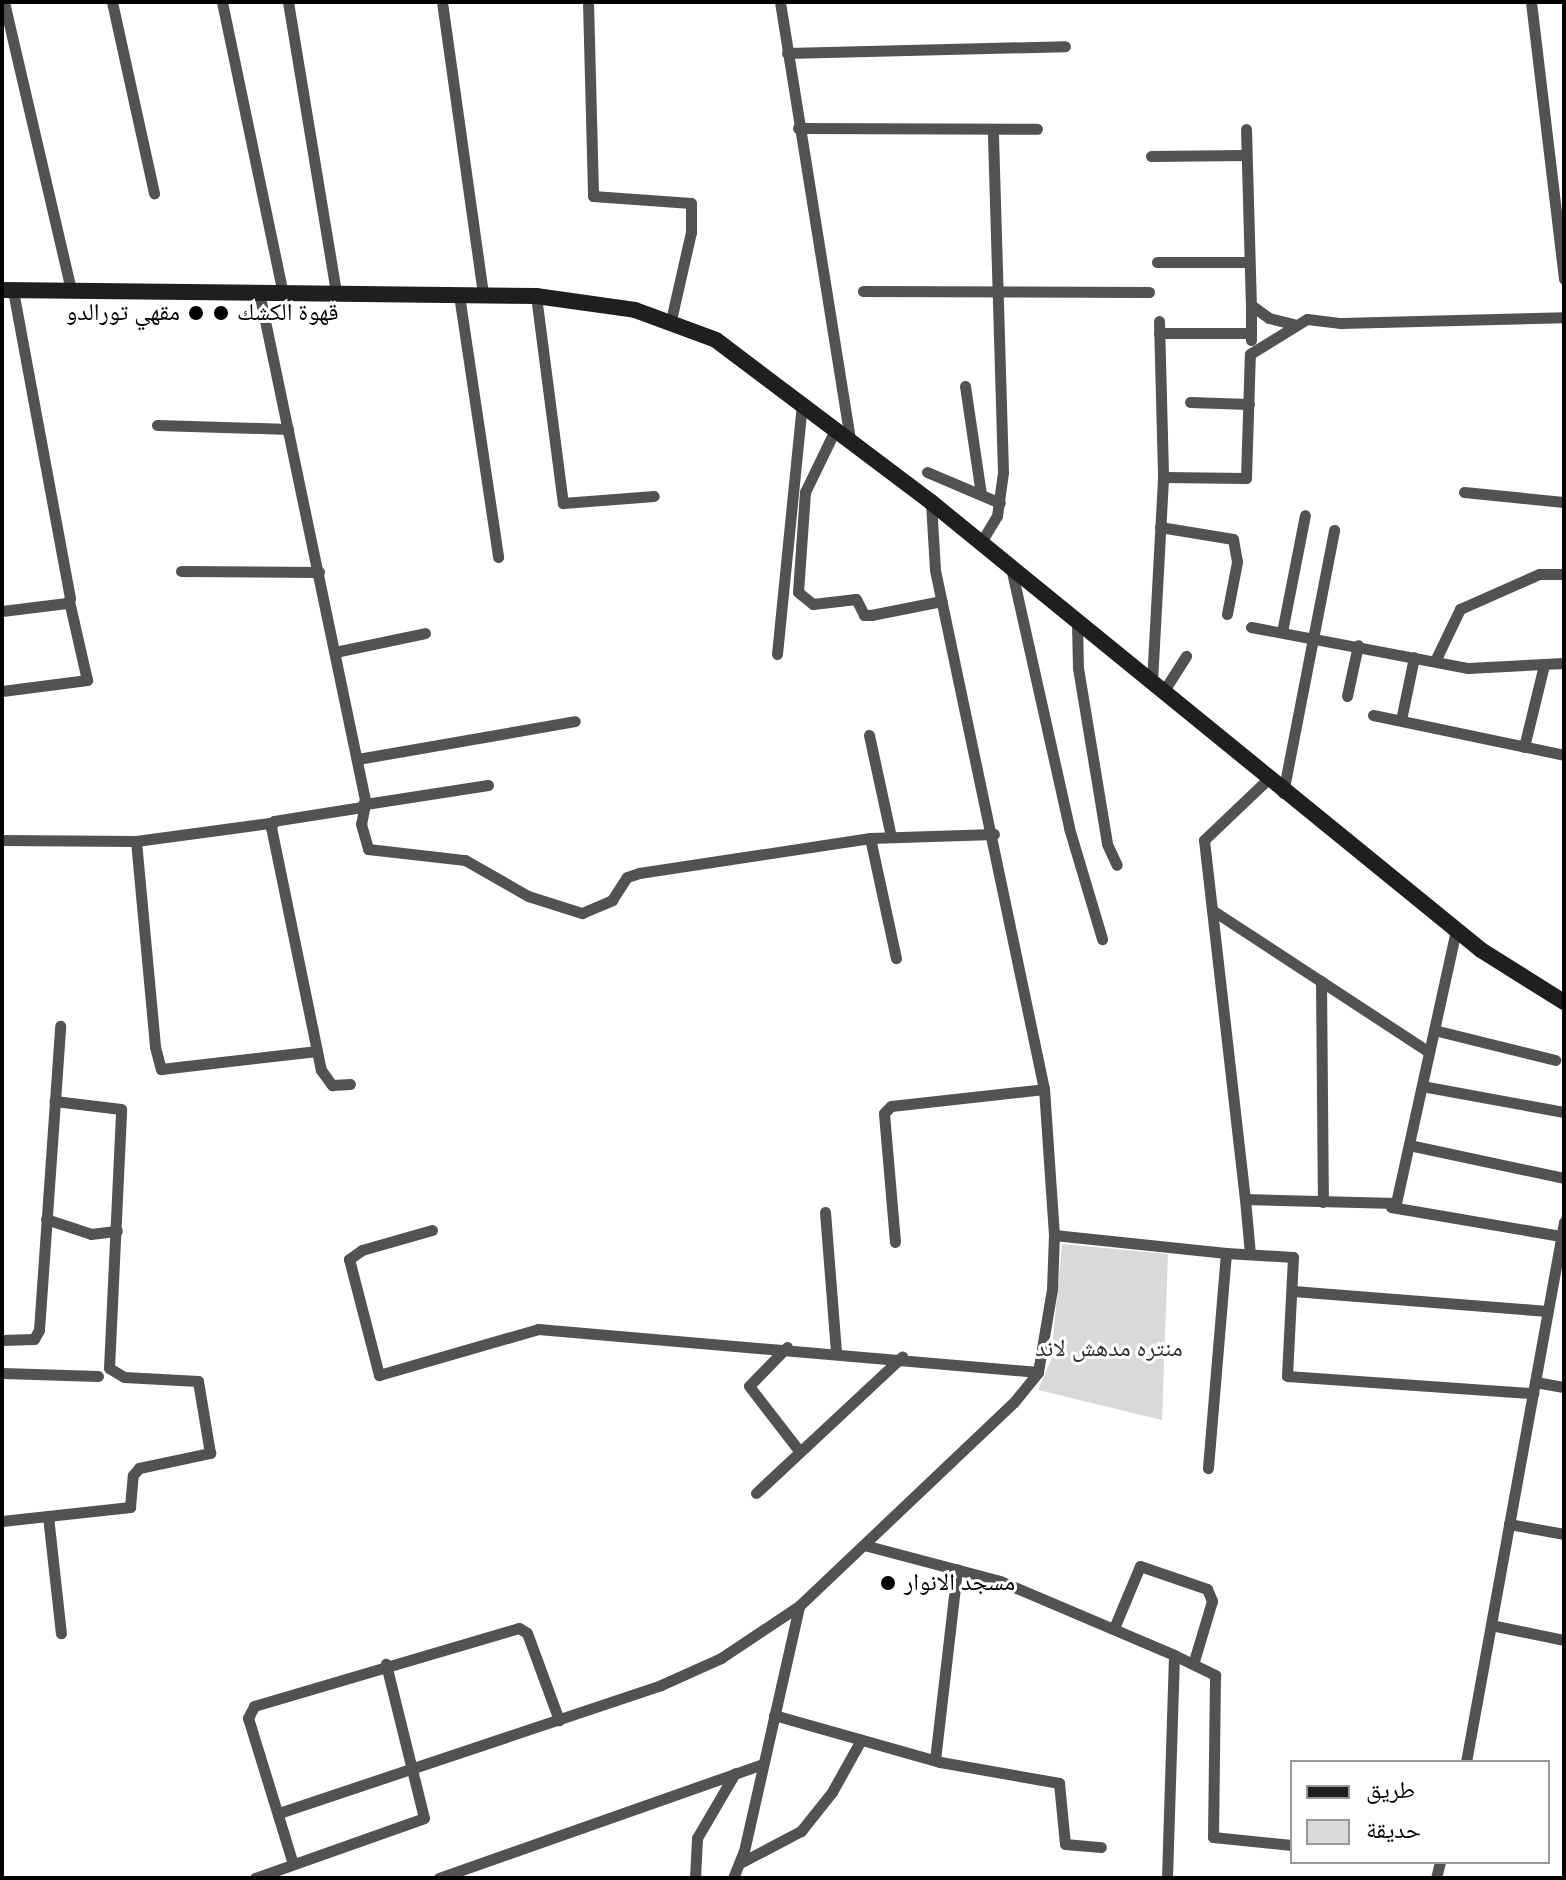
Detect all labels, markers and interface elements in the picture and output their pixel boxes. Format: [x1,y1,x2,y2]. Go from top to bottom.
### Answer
place label: مقهي تورالدو [66,299,180,327]
place label: قهوة الكشك [237,299,339,327]
marker: مقهي تورالدو [187,304,205,322]
marker: قهوة الكشك [212,304,230,322]
park label: منتره مدهش لاند [1035,1335,1183,1363]
place label: مسجد الانوار [904,1569,1015,1597]
marker: مسجد الانوار [879,1574,897,1592]
legend [1290,1760,1550,1864]
text: طريق [1366,1776,1415,1804]
text: حديقة [1366,1816,1421,1844]

